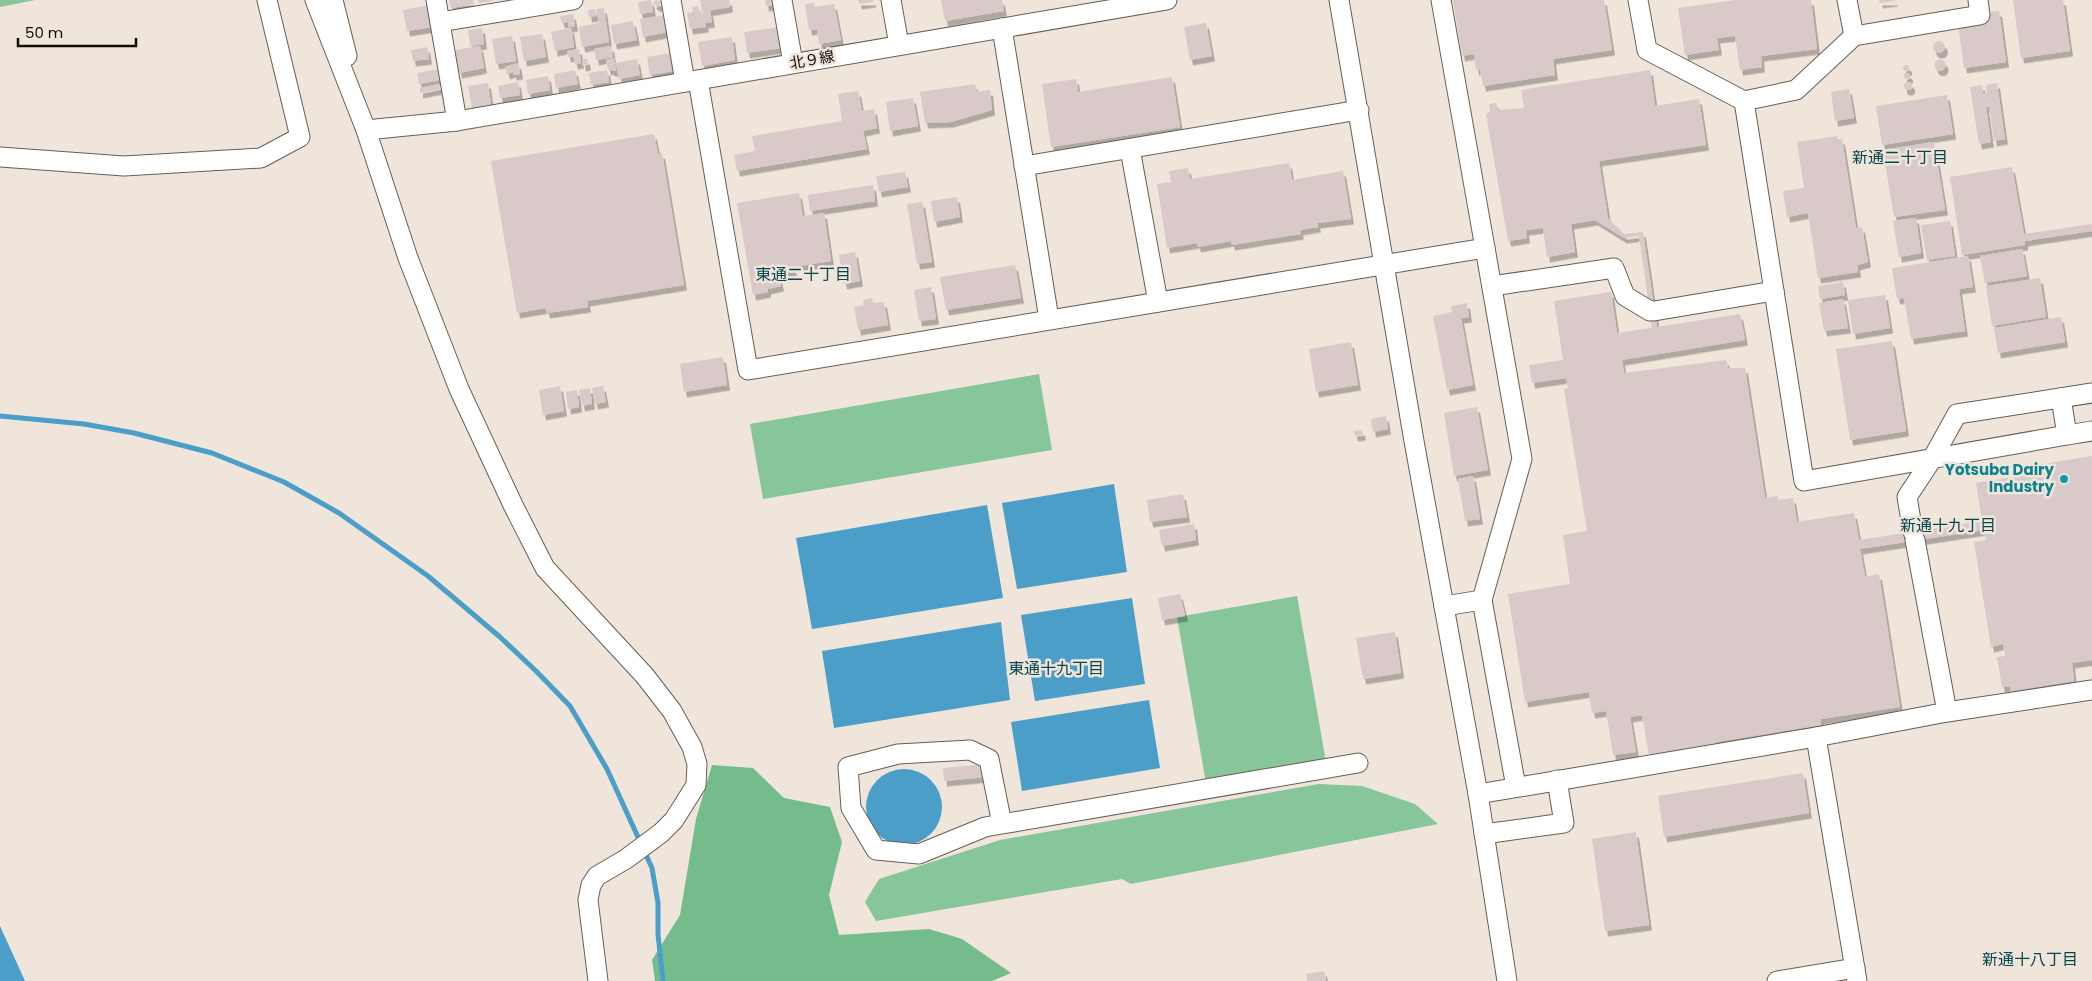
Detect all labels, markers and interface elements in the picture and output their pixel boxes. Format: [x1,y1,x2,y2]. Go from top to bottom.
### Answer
scale bar [18,15,135,47]
text: 50 m [25,22,63,43]
street label: 北９線 [788,45,836,74]
district label: 新通二十丁目 [1852,146,1948,169]
district label: 東通二十丁目 [755,263,851,286]
place label: Yotsuba Dairy Industry [1945,459,2055,497]
marker: Yotsuba Dairy Industry [2058,473,2070,485]
district label: 新通十九丁目 [1900,514,1996,537]
district label: 東通十九丁目 [1008,657,1104,680]
district label: 新通十八丁目 [1982,948,2078,971]

